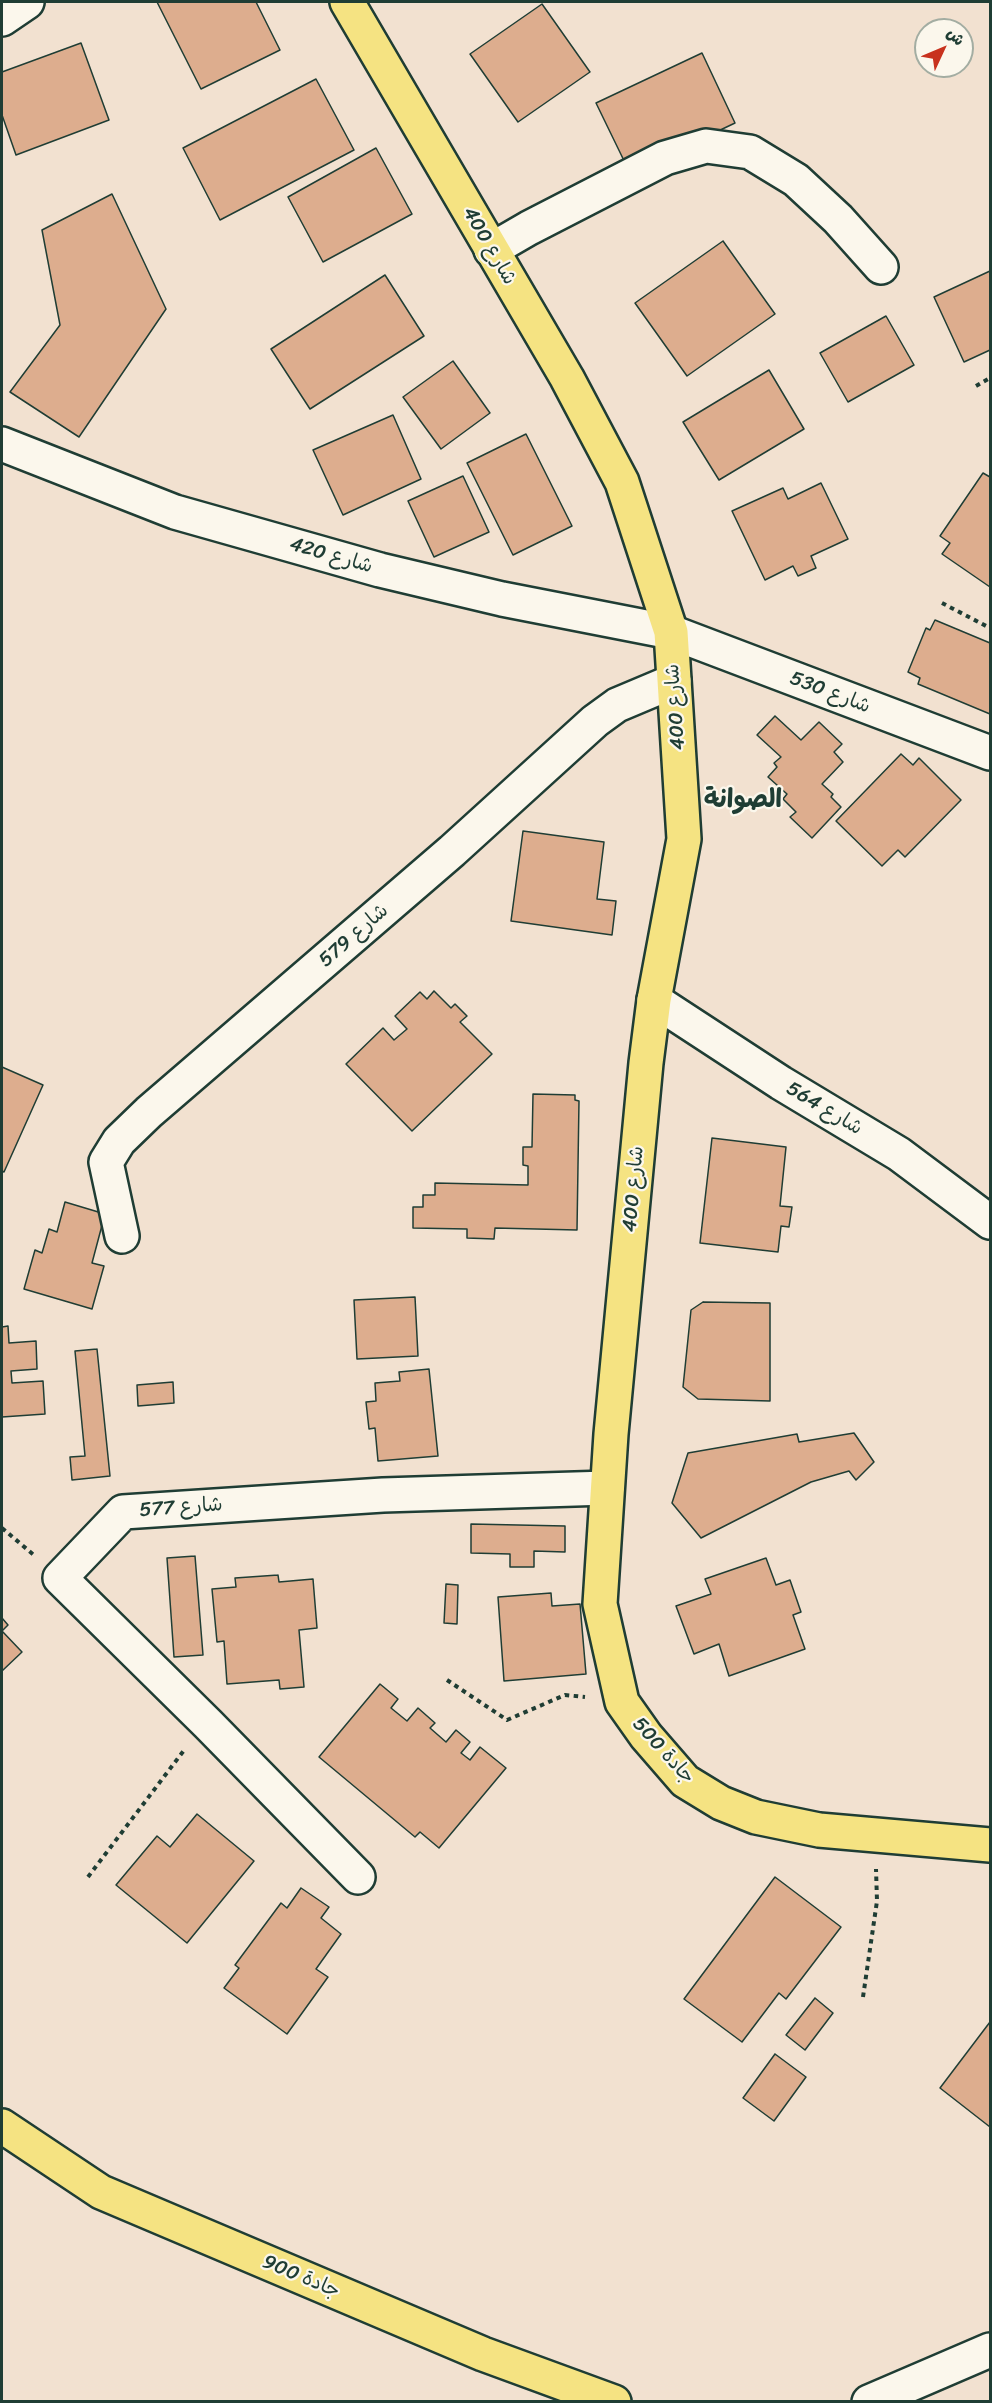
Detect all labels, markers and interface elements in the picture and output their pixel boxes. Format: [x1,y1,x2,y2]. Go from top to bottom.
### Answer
north arrow [914,18,974,78]
text: ش [939,20,972,53]
street label: شارع 400 [457,203,521,289]
street label: شارع 420 [287,533,375,579]
street label: شارع 400 [661,663,691,751]
street label: شارع 530 [786,667,874,719]
district label: الصوانة [704,784,782,816]
street label: شارع 579 [314,899,394,973]
street label: شارع 564 [782,1077,866,1141]
street label: شارع 400 [618,1145,650,1233]
street label: شارع 577 [138,1493,224,1523]
street label: جادة 500 [627,1713,699,1789]
street label: جادة 900 [259,2250,343,2304]

